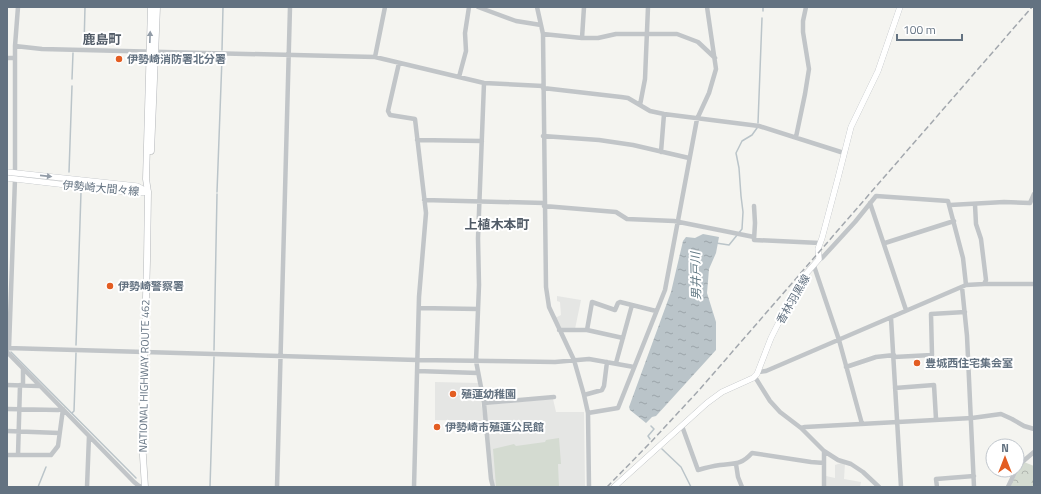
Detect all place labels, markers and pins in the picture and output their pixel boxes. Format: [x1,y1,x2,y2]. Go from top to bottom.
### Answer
place label: 伊勢崎消防署北分署 [127,51,226,67]
marker: 伊勢崎消防署北分署 [114,54,124,64]
place label: 伊勢崎警察署 [118,278,184,294]
marker: 伊勢崎警察署 [105,281,115,291]
place label: 豊城西住宅集会室 [925,355,1013,371]
marker: 豊城西住宅集会室 [912,358,922,368]
place label: 殖蓮幼稚園 [461,386,516,402]
marker: 殖蓮幼稚園 [448,389,458,399]
place label: 伊勢崎市殖蓮公民館 [445,419,544,435]
marker: 伊勢崎市殖蓮公民館 [432,422,442,432]

